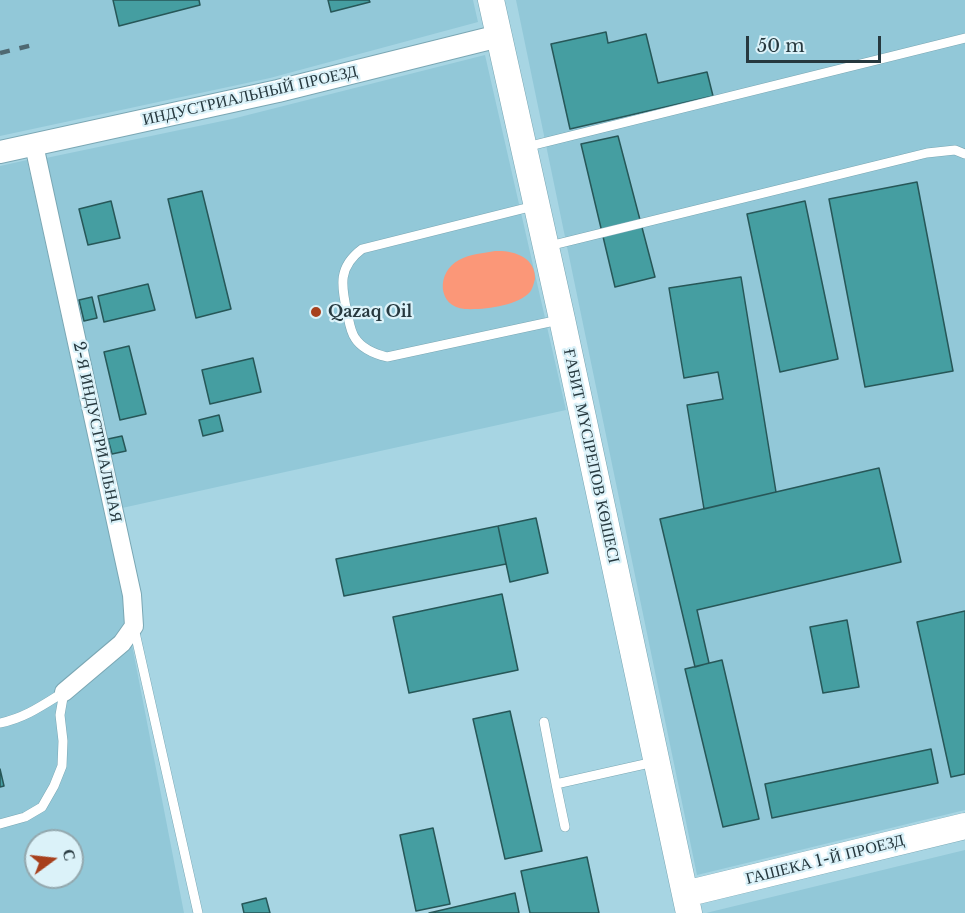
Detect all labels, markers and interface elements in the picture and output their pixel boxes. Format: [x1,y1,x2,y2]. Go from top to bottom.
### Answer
scale bar [749,24,884,62]
text: 50 m [757,35,805,57]
street label: ИНДУСТРИАЛЬНЫЙ ПРОЕЗД [141,62,359,130]
place label: Qazaq Oil [328,302,412,322]
marker: Qazaq Oil [309,305,323,319]
street label: 2-Я ИНДУСТРИАЛЬНАЯ [68,340,126,524]
street label: ҒАБИТ МҮСІРЕПОВ КӨШЕСІ [559,347,623,565]
north arrow [24,829,84,889]
street label: ГАШЕКА 1-Й ПРОЕЗД [744,831,906,889]
text: С [58,847,81,863]

